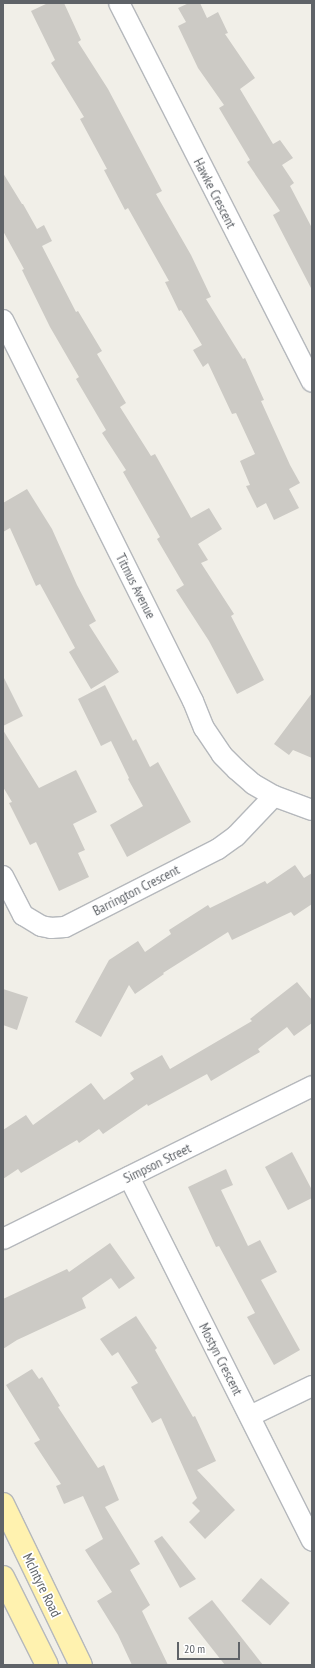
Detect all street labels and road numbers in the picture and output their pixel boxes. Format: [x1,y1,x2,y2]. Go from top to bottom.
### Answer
street label: Hawke Crescent [190,155,240,231]
street label: Titmus Avenue [112,550,160,622]
street label: Barrington Crescent [90,861,182,919]
street label: Simpson Street [120,1139,194,1187]
street label: Mostyn Crescent [196,1320,246,1398]
street label: McIntyre Road [19,1550,65,1620]

